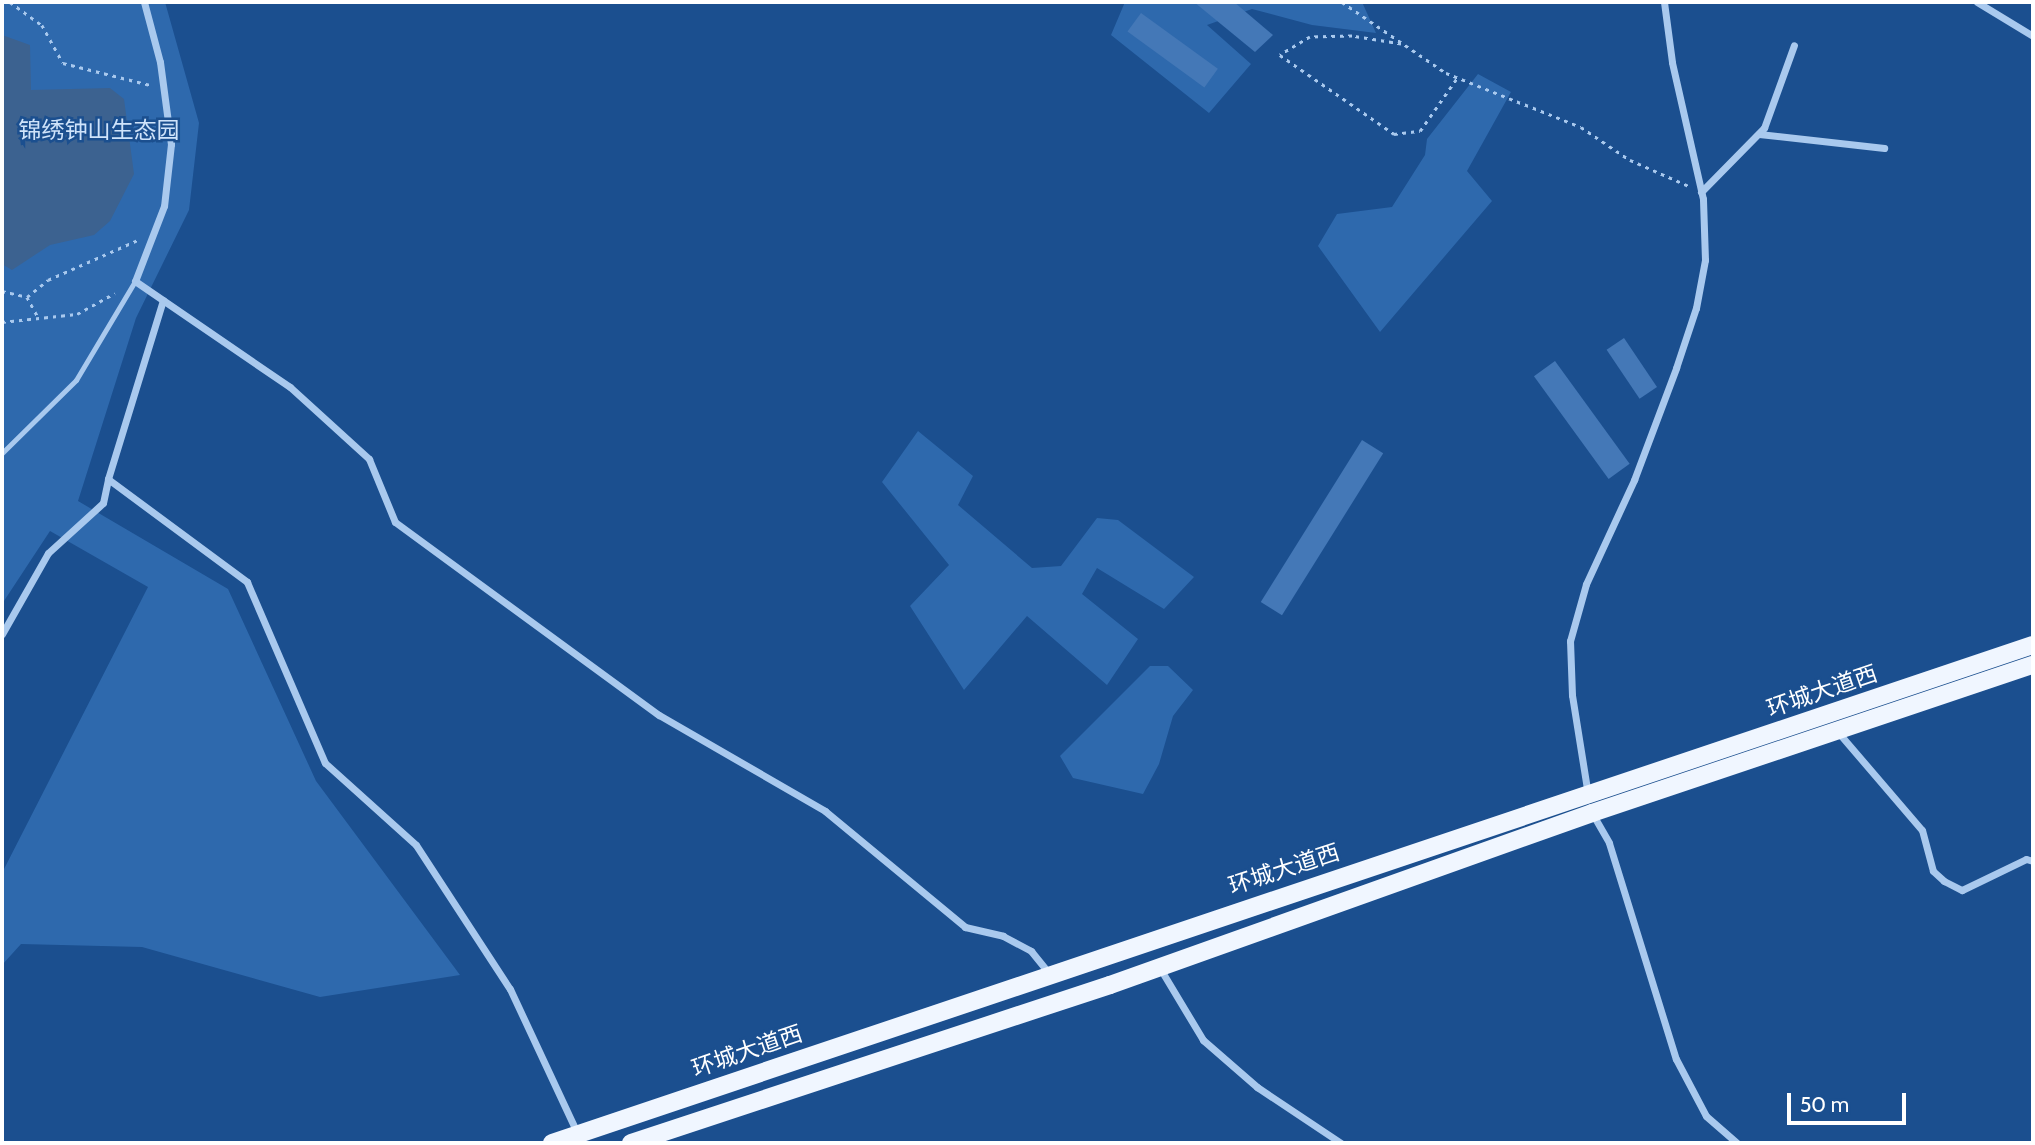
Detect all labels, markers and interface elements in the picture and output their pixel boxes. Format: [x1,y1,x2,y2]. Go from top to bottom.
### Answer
park label: 锦绣钟山生态园 [19,116,179,144]
street label: 环城大道西 [1763,659,1881,723]
street label: 环城大道西 [1225,838,1343,900]
street label: 环城大道西 [688,1019,806,1083]
scale bar [1790,1078,1909,1122]
text: 50 m [1800,1092,1849,1117]

